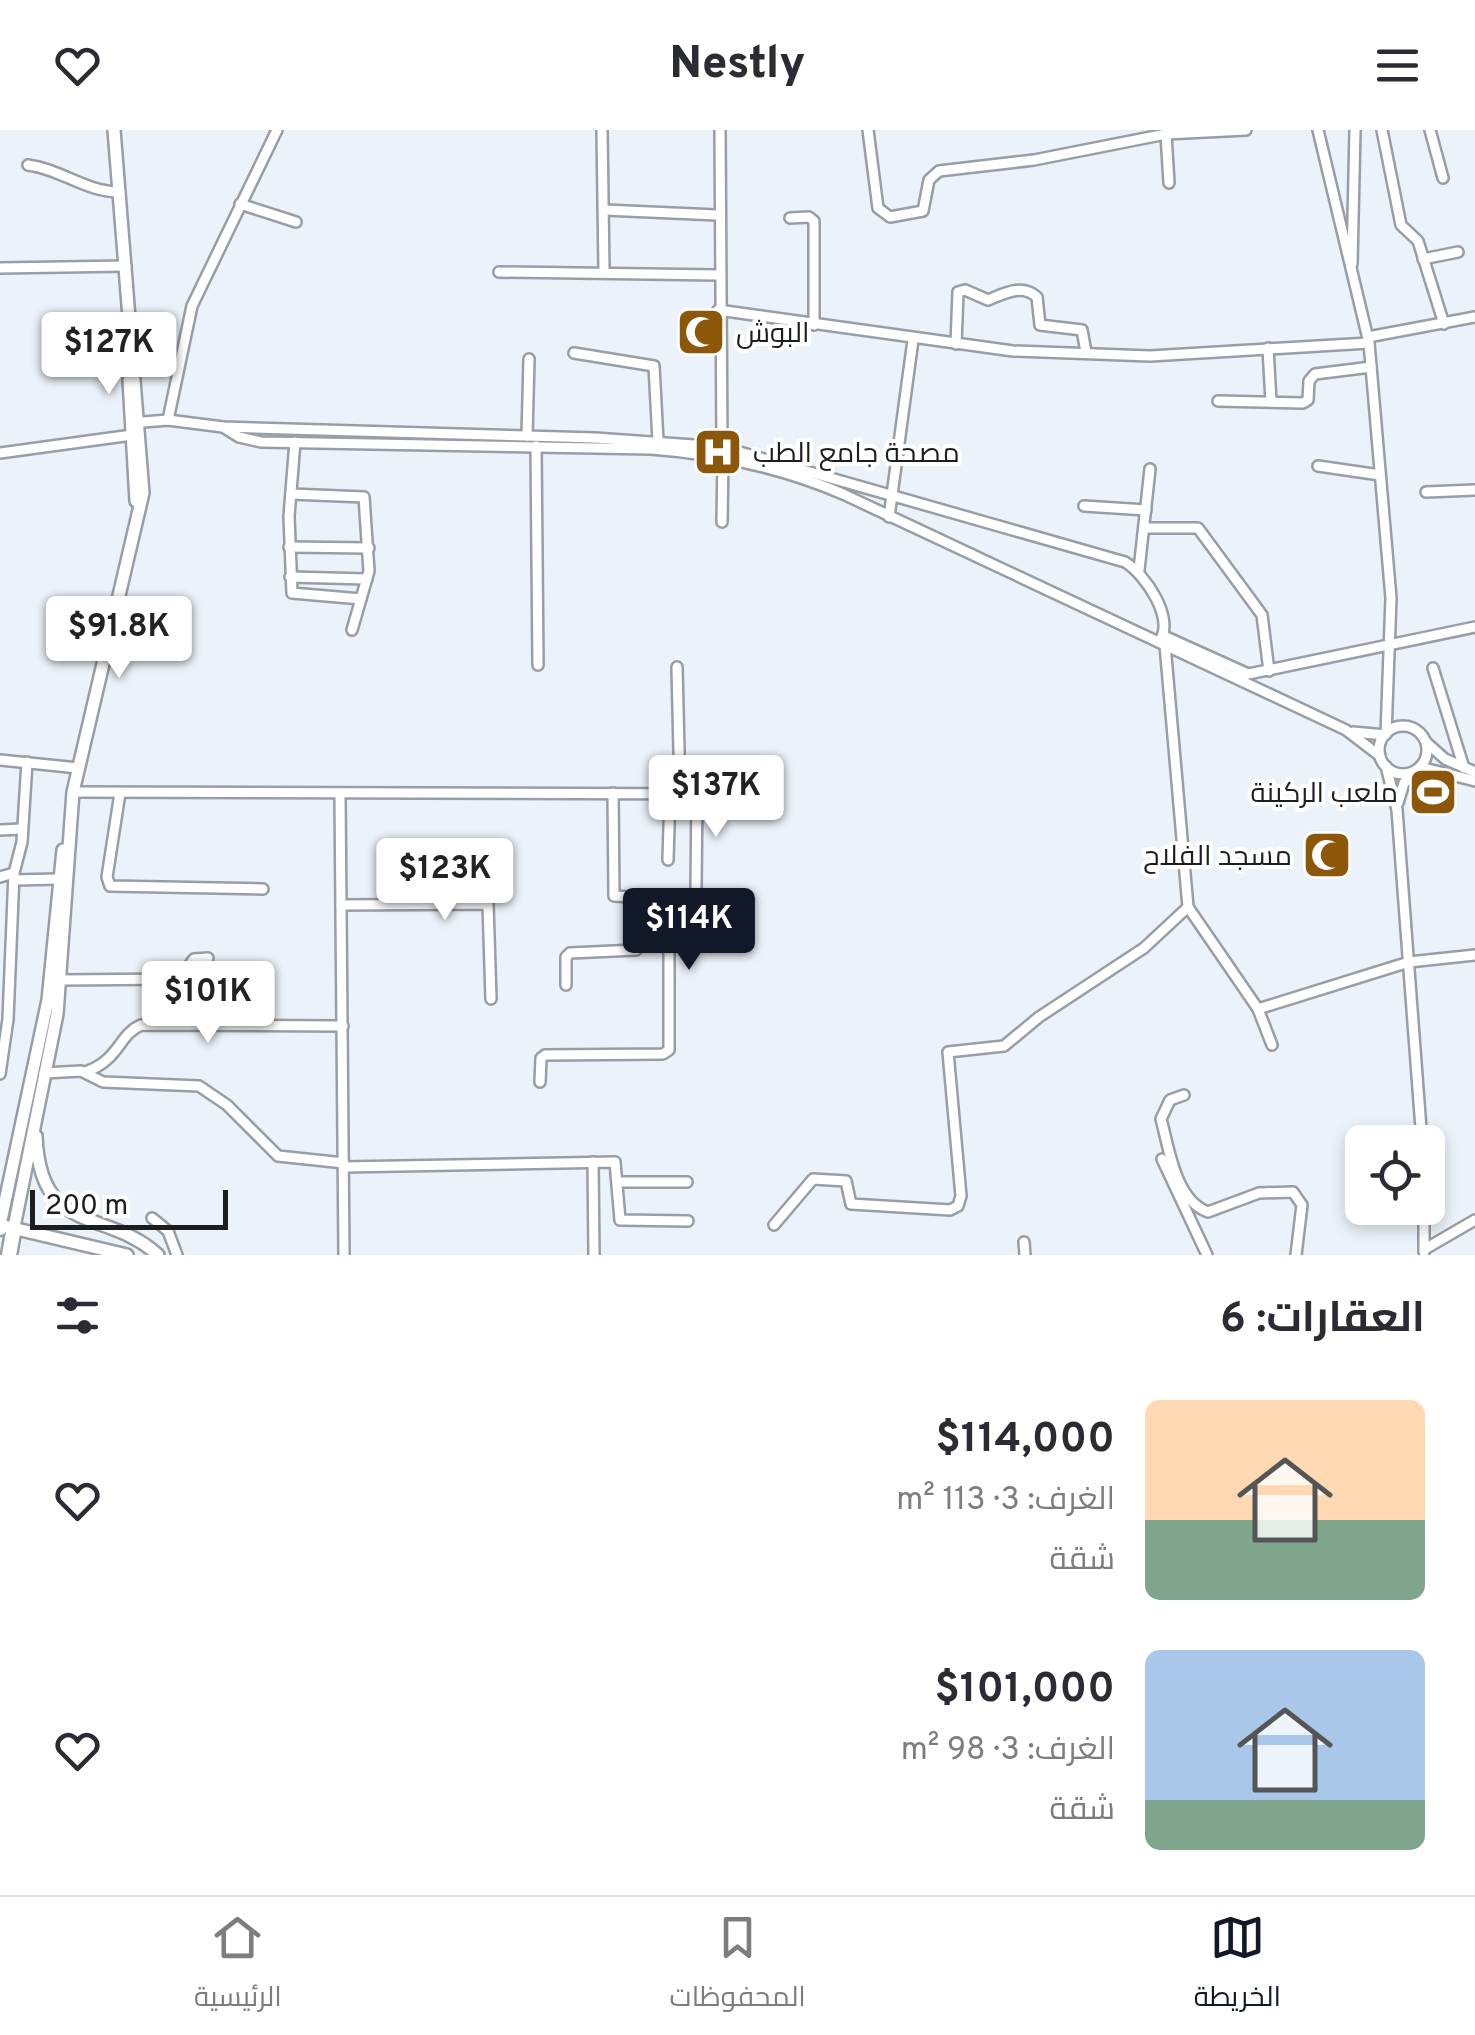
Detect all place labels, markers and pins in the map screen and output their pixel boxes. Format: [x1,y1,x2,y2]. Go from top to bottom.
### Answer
mosque icon: البوش [675,306,727,358]
pin: $127K [39,312,179,397]
place label: البوش [736,317,810,353]
hospital icon: مصحة جامع الطب [692,426,744,478]
place label: مصحة جامع الطب [753,437,960,473]
pin: $91.8K [38,596,200,681]
pin: $137K [646,755,786,840]
sports icon: ملعب الركينة [1407,766,1459,818]
place label: ملعب الركينة [1250,777,1398,813]
mosque icon: مسجد الفلاح [1301,829,1353,881]
pin: $123K [375,838,515,923]
place label: مسجد الفلاح [1143,840,1292,876]
pin: $114K [619,888,759,973]
pin: $101K [138,961,278,1046]

